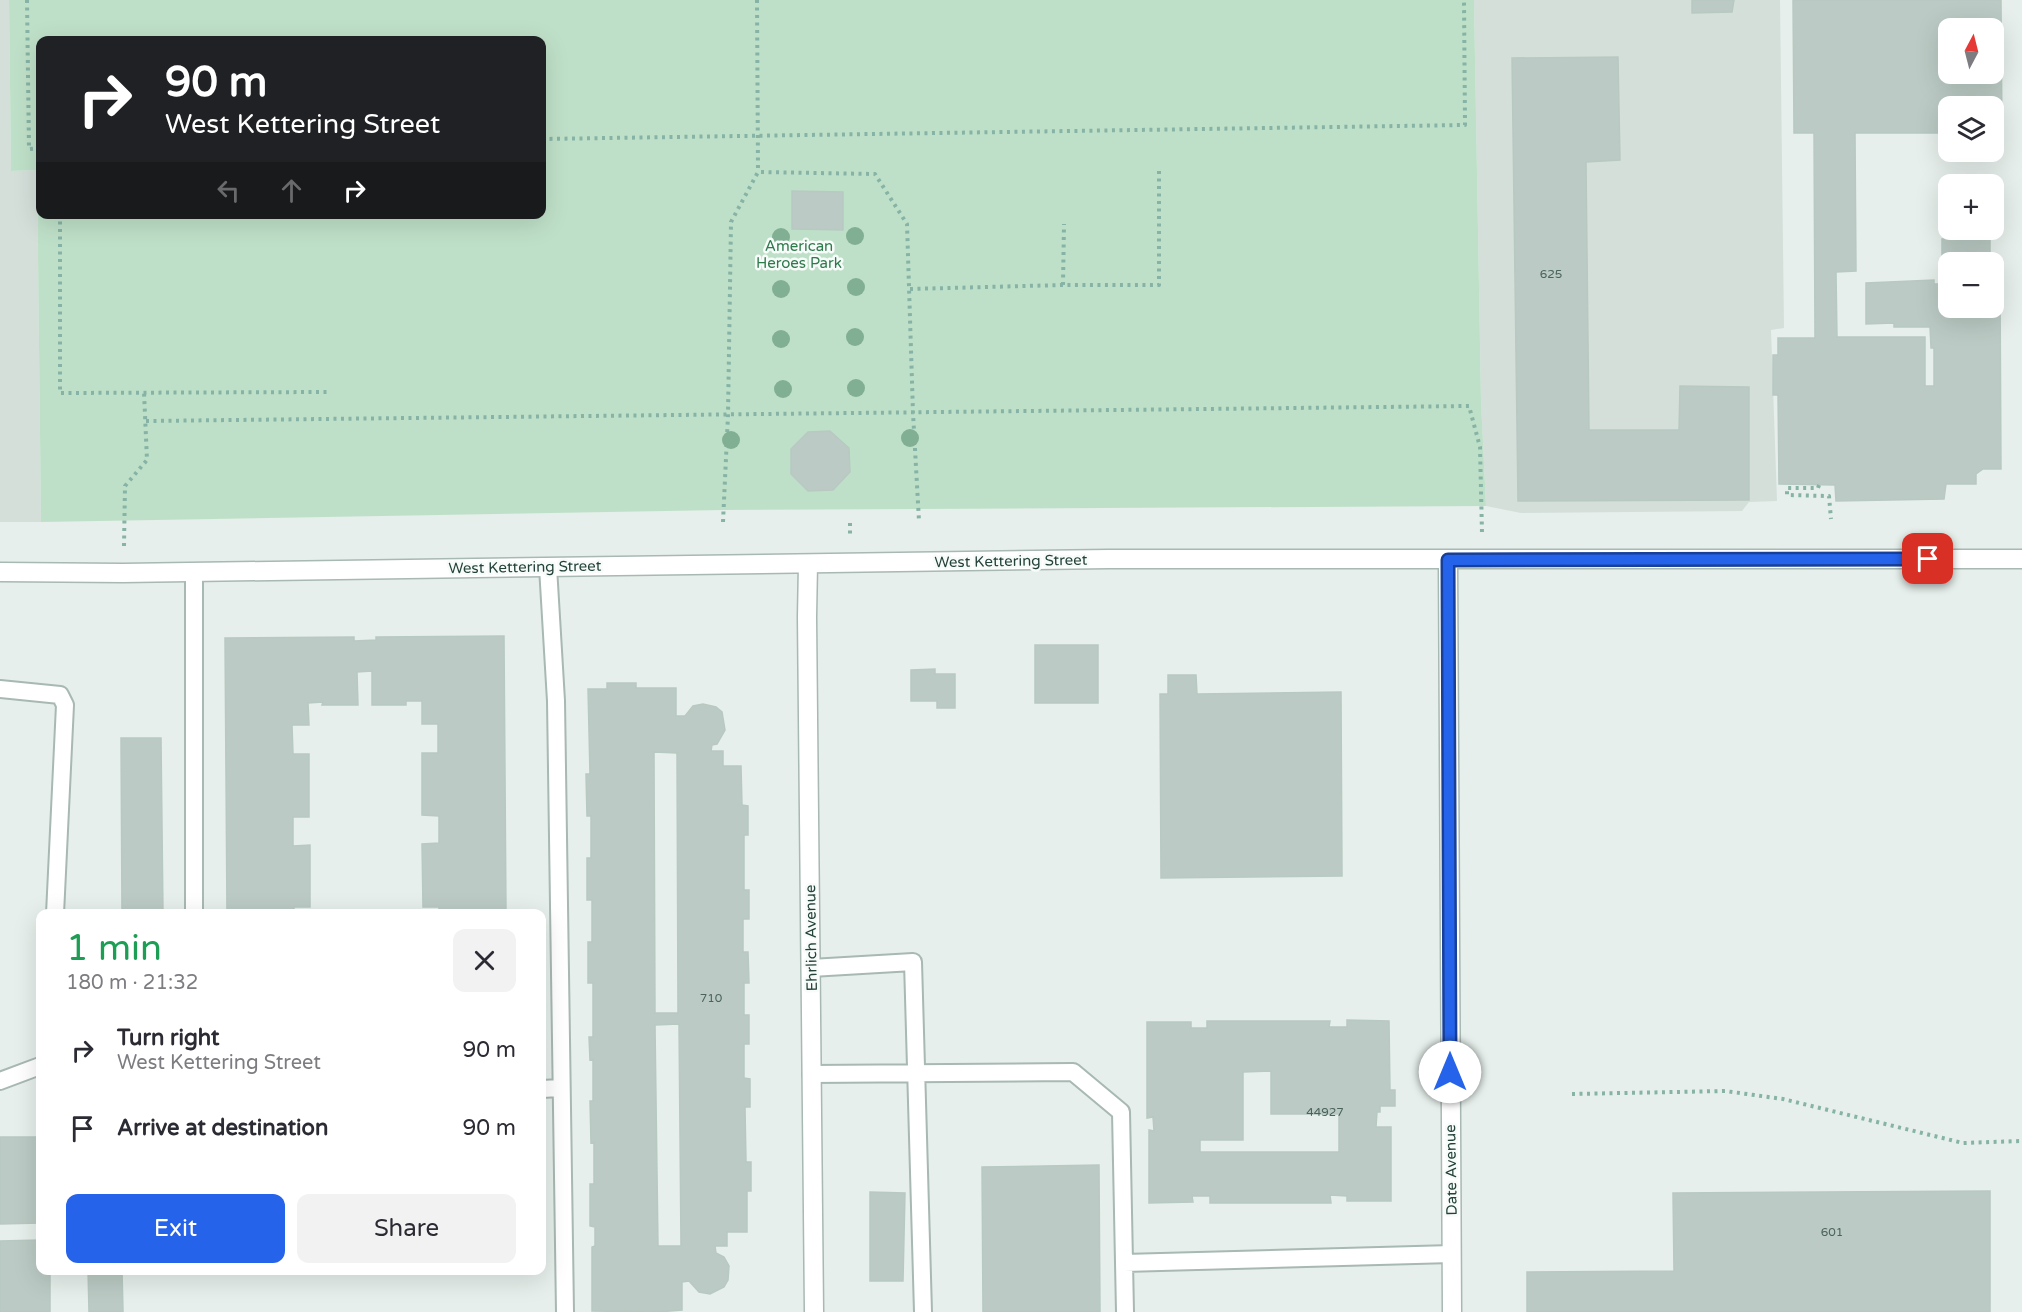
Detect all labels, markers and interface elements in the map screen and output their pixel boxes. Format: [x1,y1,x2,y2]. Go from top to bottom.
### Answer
north arrow [1938,18,2004,84]
map controls [1938,18,2004,318]
text: 90 m [165,57,267,108]
icon: right [66,60,144,138]
button: layers [1938,96,2004,162]
text: West Kettering Street [165,108,440,141]
icon: left [212,174,245,207]
icon: ahead [275,174,308,207]
icon: right [338,174,371,207]
button: + [1938,174,2004,240]
park label: American Heroes Park [756,237,842,272]
button: − [1938,252,2004,318]
house number: 625 [1540,267,1562,281]
pin [1902,533,1953,584]
icon: arrive [1911,542,1944,575]
street label: West Kettering Street [934,551,1088,571]
street label: West Kettering Street [448,557,602,577]
street label: Ehrlich Avenue [801,885,821,991]
text: 1 min [66,927,162,970]
button: close [453,929,516,992]
text: 180 m · 21:32 [66,971,198,995]
house number: 710 [700,991,723,1005]
text: Turn right [117,1025,219,1051]
icon: right [66,1034,99,1067]
text: 90 m [462,1037,516,1063]
position arrow [1418,1040,1482,1104]
text: West Kettering Street [117,1051,321,1075]
house number: 44927 [1306,1105,1344,1119]
icon: arrive [66,1112,99,1145]
text: Arrive at destination [117,1115,328,1141]
text: 90 m [462,1115,516,1141]
street label: Date Avenue [1441,1124,1461,1216]
button: Exit [66,1194,285,1263]
button: Share [297,1194,516,1263]
house number: 601 [1821,1225,1843,1239]

